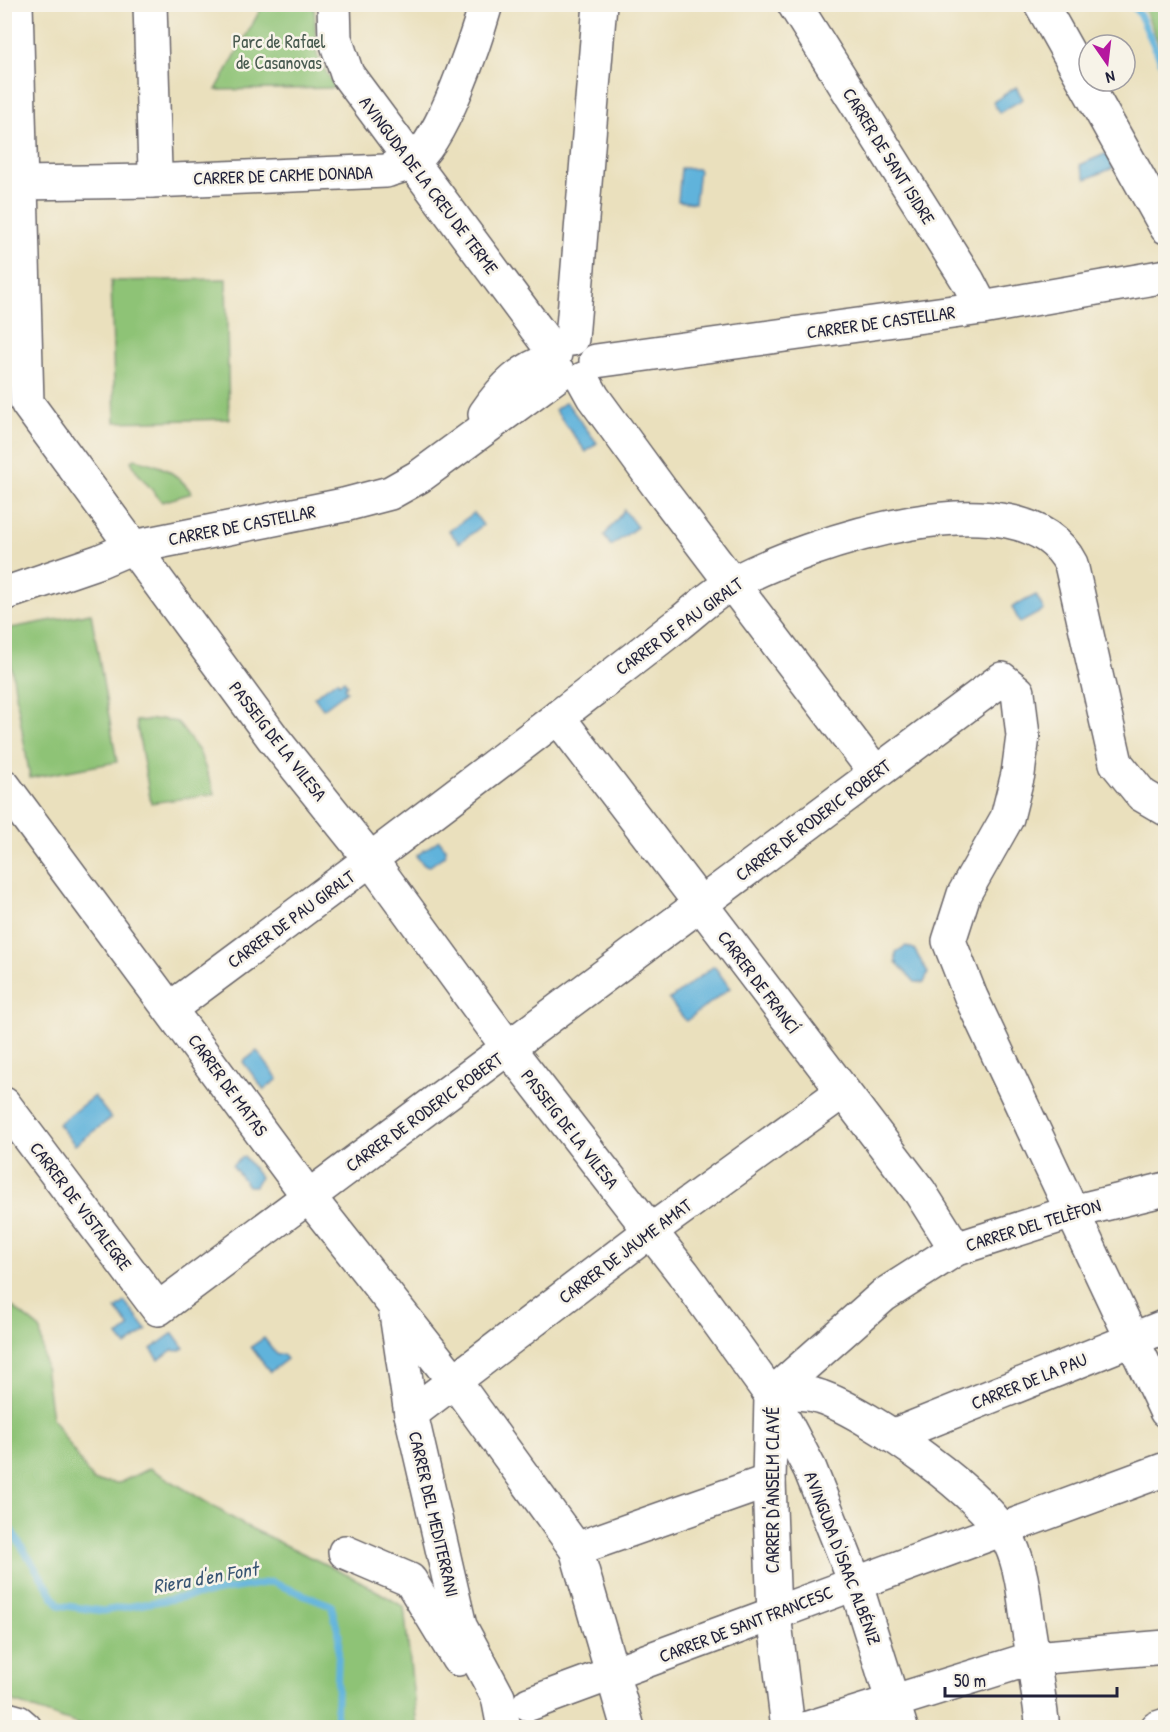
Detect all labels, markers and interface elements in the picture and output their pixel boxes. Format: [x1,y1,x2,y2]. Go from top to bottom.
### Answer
park label: Parc de Rafael de Casanovas [233,29,326,75]
north arrow [1077,33,1137,93]
text: N [1103,66,1117,89]
street label: CARRER DE SANT ISIDRE [837,83,941,229]
street label: AVINGUDA DE LA CREU DE TERME [354,91,504,279]
street label: CARRER DE CARME DONADA [193,159,373,191]
street label: CARRER DE CASTELLAR [805,299,957,345]
street label: CARRER DE CASTELLAR [166,498,318,552]
street label: CARRER DE PAU GIRALT [610,571,748,681]
street label: PASSEIG DE LA VILESA [223,676,333,806]
street label: CARRER DE RODERIC ROBERT [730,753,896,887]
street label: CARRER DE PAU GIRALT [222,864,360,974]
street label: CARRER DE FRANCÍ [712,925,806,1039]
street label: CARRER DE MATAS [182,1029,274,1141]
street label: CARRER DE RODERIC ROBERT [340,1046,508,1178]
street label: PASSEIG DE LA VILESA [515,1064,625,1194]
street label: CARRER DE VISTALEGRE [24,1137,138,1276]
street label: CARRER DE JAUME AMAT [553,1192,697,1309]
street label: CARRER DEL TELÈFON [962,1193,1104,1257]
street label: CARRER DE LA PAU [967,1346,1091,1416]
street label: CARRER D'ANSELM CLAVÉ [760,1407,785,1573]
street label: CARRER DEL MEDITERRANI [403,1429,465,1599]
street label: AVINGUDA D'ISAAC ALBÉNIZ [798,1468,888,1648]
water label: Riera d'en Font [151,1554,263,1599]
street label: CARRER DE SANT FRANCESC [655,1579,837,1669]
scale bar [945,1660,1118,1698]
text: 50 m [954,1668,986,1693]

